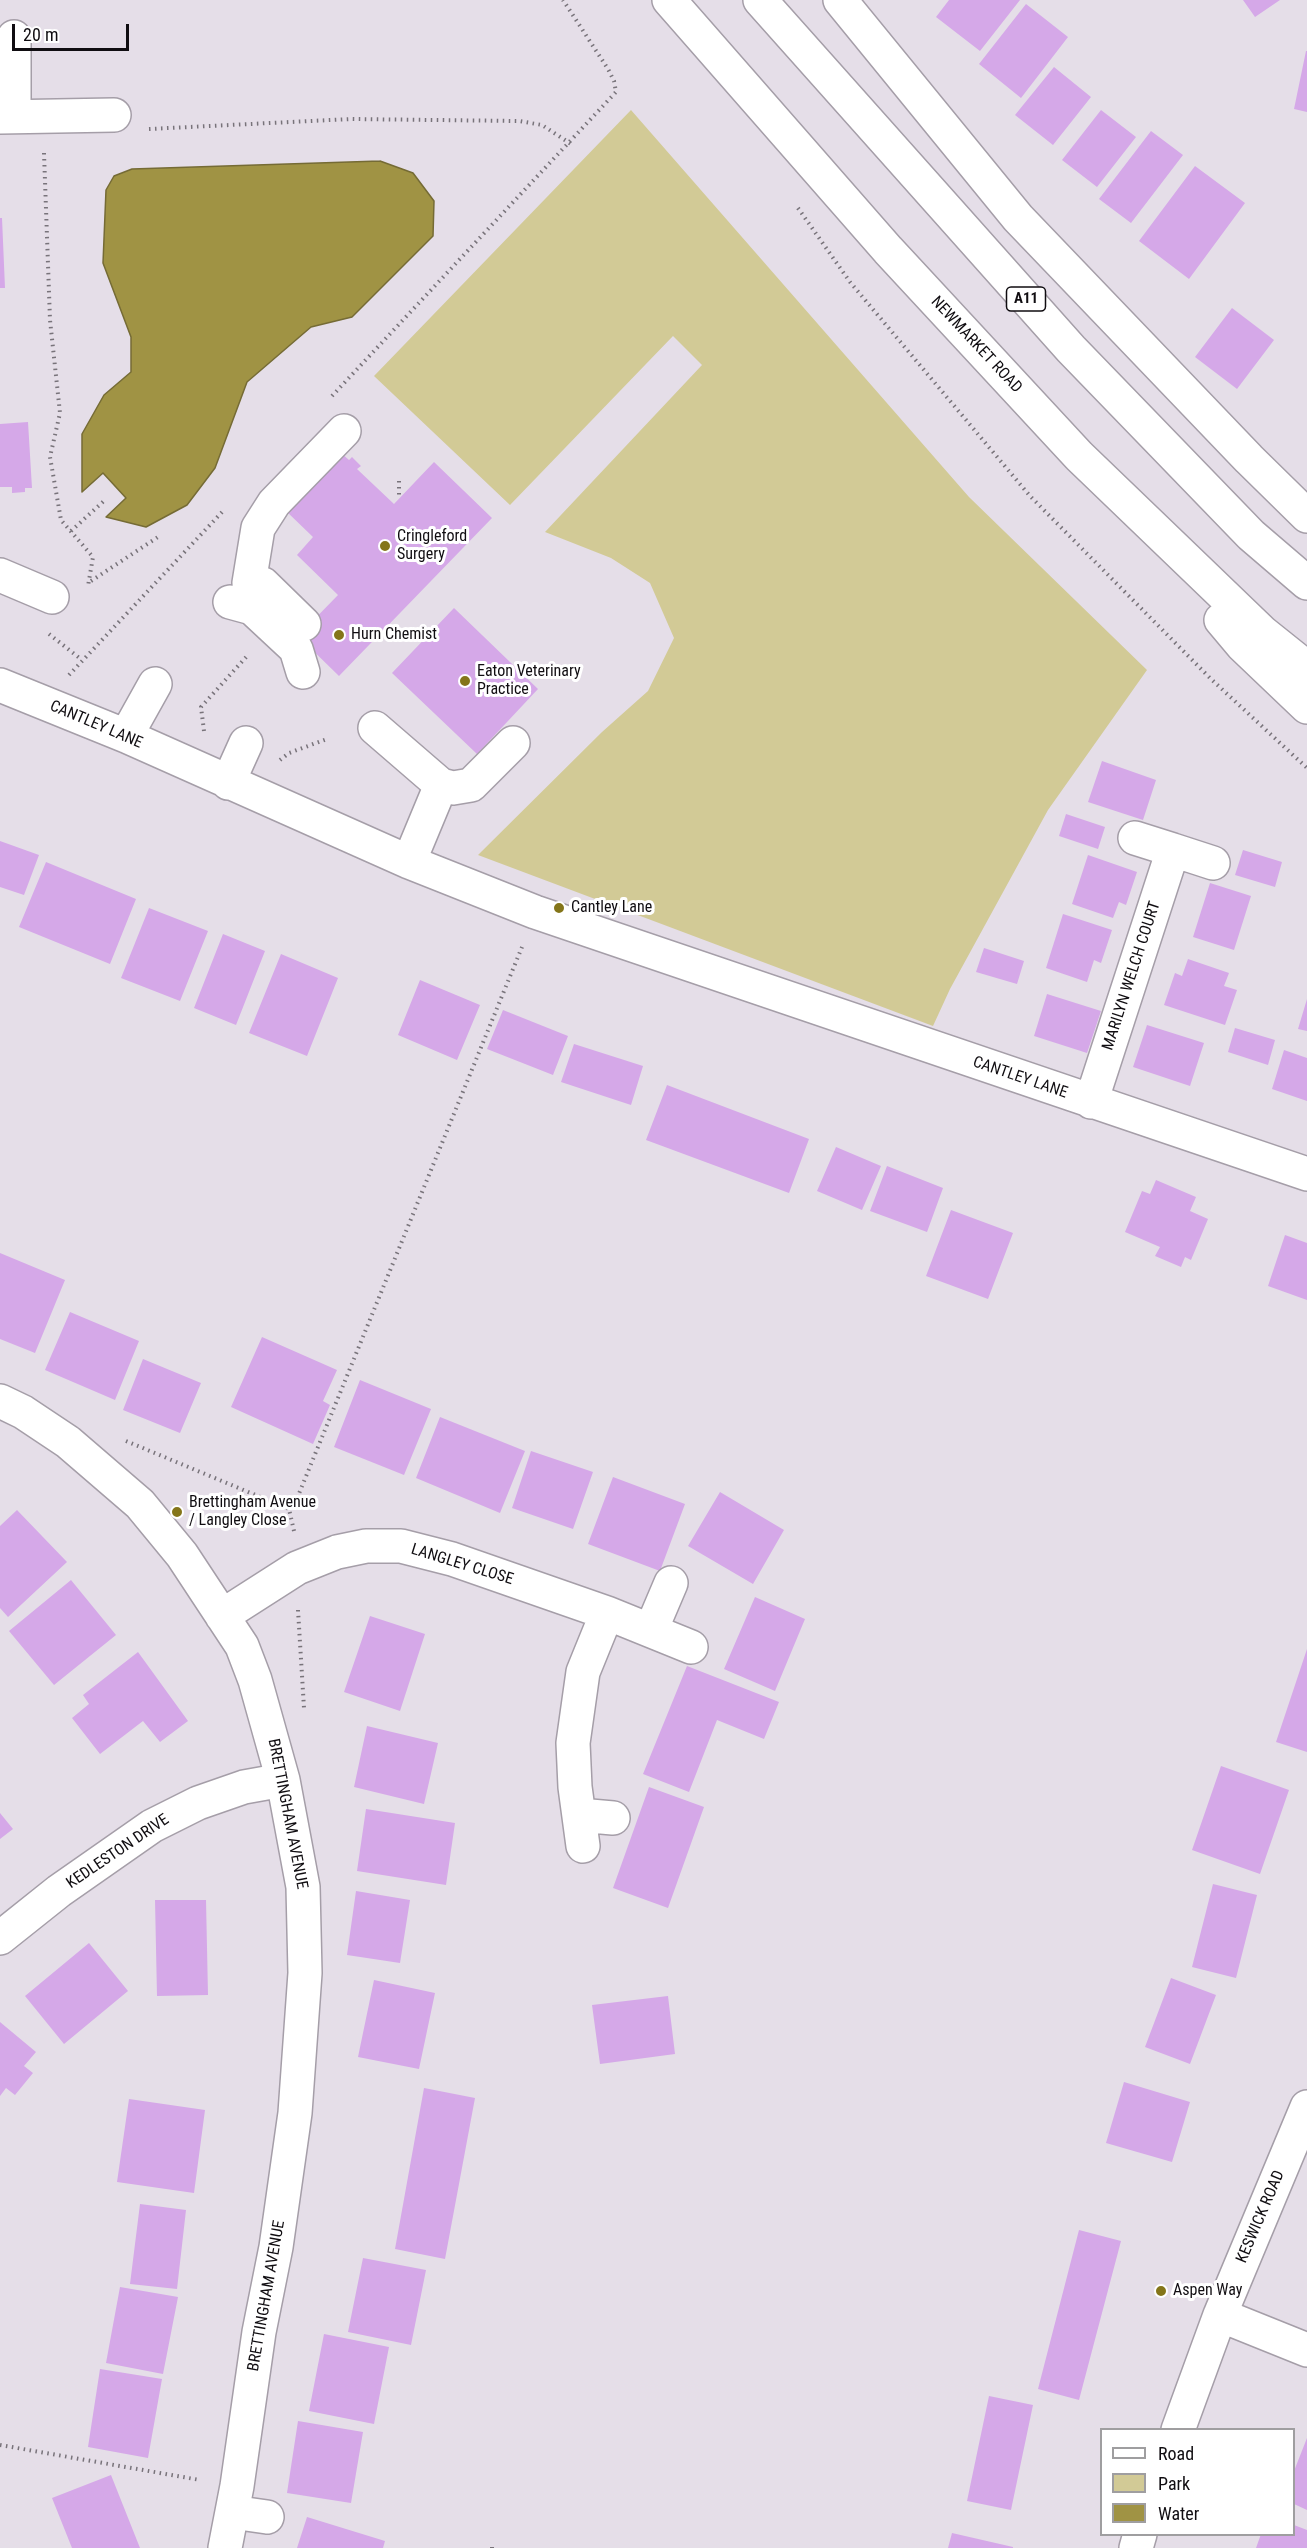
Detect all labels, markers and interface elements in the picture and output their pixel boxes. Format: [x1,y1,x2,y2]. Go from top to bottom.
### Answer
scale bar [15,12,132,50]
text: 20 m [23,24,58,45]
road number: A11 [1006,287,1046,311]
street label: NEWMARKET ROAD [926,293,1026,397]
place label: Cringleford Surgery [397,527,467,565]
marker: Cringleford Surgery [378,539,392,553]
place label: Hurn Chemist [351,625,437,645]
marker: Hurn Chemist [332,628,346,642]
place label: Eaton Veterinary Practice [477,662,581,700]
marker: Eaton Veterinary Practice [458,674,472,688]
street label: CANTLEY LANE [47,697,145,753]
place label: Cantley Lane [571,898,652,918]
street label: MARILYN WELCH COURT [1099,899,1165,1053]
marker: Cantley Lane [552,901,566,915]
street label: CANTLEY LANE [970,1053,1070,1103]
place label: Brettingham Avenue / Langley Close [189,1493,316,1531]
marker: Brettingham Avenue / Langley Close [170,1505,184,1519]
street label: LANGLEY CLOSE [408,1540,516,1590]
street label: BRETTINGHAM AVENUE [263,1737,311,1891]
street label: KEDLESTON DRIVE [63,1811,173,1893]
street label: KESWICK ROAD [1233,2168,1289,2266]
street label: BRETTINGHAM AVENUE [244,2219,290,2373]
place label: Aspen Way [1173,2281,1242,2301]
marker: Aspen Way [1154,2284,1168,2298]
legend [1100,2428,1295,2536]
text: Road [1158,2443,1194,2464]
text: Park [1158,2473,1190,2494]
text: Water [1158,2503,1199,2524]

